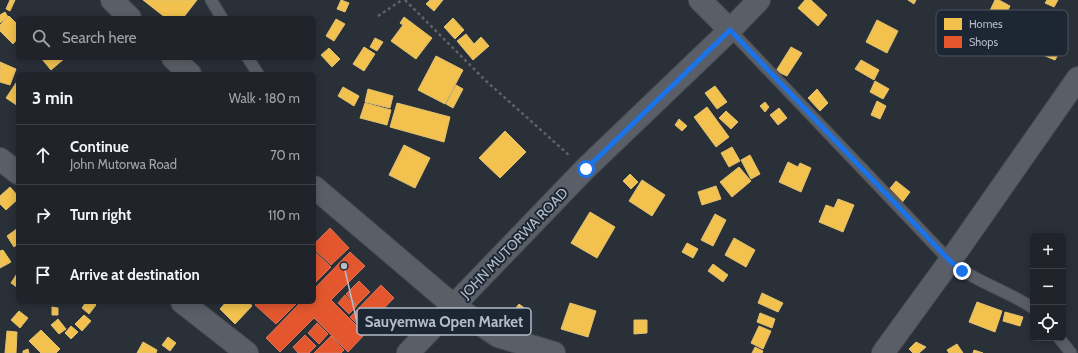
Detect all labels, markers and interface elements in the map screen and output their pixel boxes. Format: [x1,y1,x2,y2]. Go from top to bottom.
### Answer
legend [936,10,1068,56]
search box [16,16,316,60]
text: Homes [969,17,1003,31]
icon: search [30,27,52,49]
text: Search here [62,29,137,47]
text: Shops [969,35,998,49]
text: 3 min [32,88,73,108]
text: Walk · 180 m [229,90,300,106]
text: Continue [70,138,129,156]
icon: ahead [32,144,54,166]
text: 70 m [270,147,300,163]
text: John Mutorwa Road [70,156,177,172]
route start [577,160,595,178]
street label: JOHN MUTORWA ROAD [456,184,572,303]
icon: right [32,204,54,226]
text: Turn right [70,206,131,224]
text: 110 m [268,207,300,223]
map controls [1030,233,1066,341]
button: + [1030,233,1066,269]
route end [953,262,971,280]
icon: arrive [32,264,54,286]
text: Arrive at destination [70,266,200,284]
button: − [1030,269,1066,305]
button: locate [1030,305,1066,341]
callout: Sauyemwa Open Market [357,308,531,335]
text: Sauyemwa Open Market [365,313,523,331]

